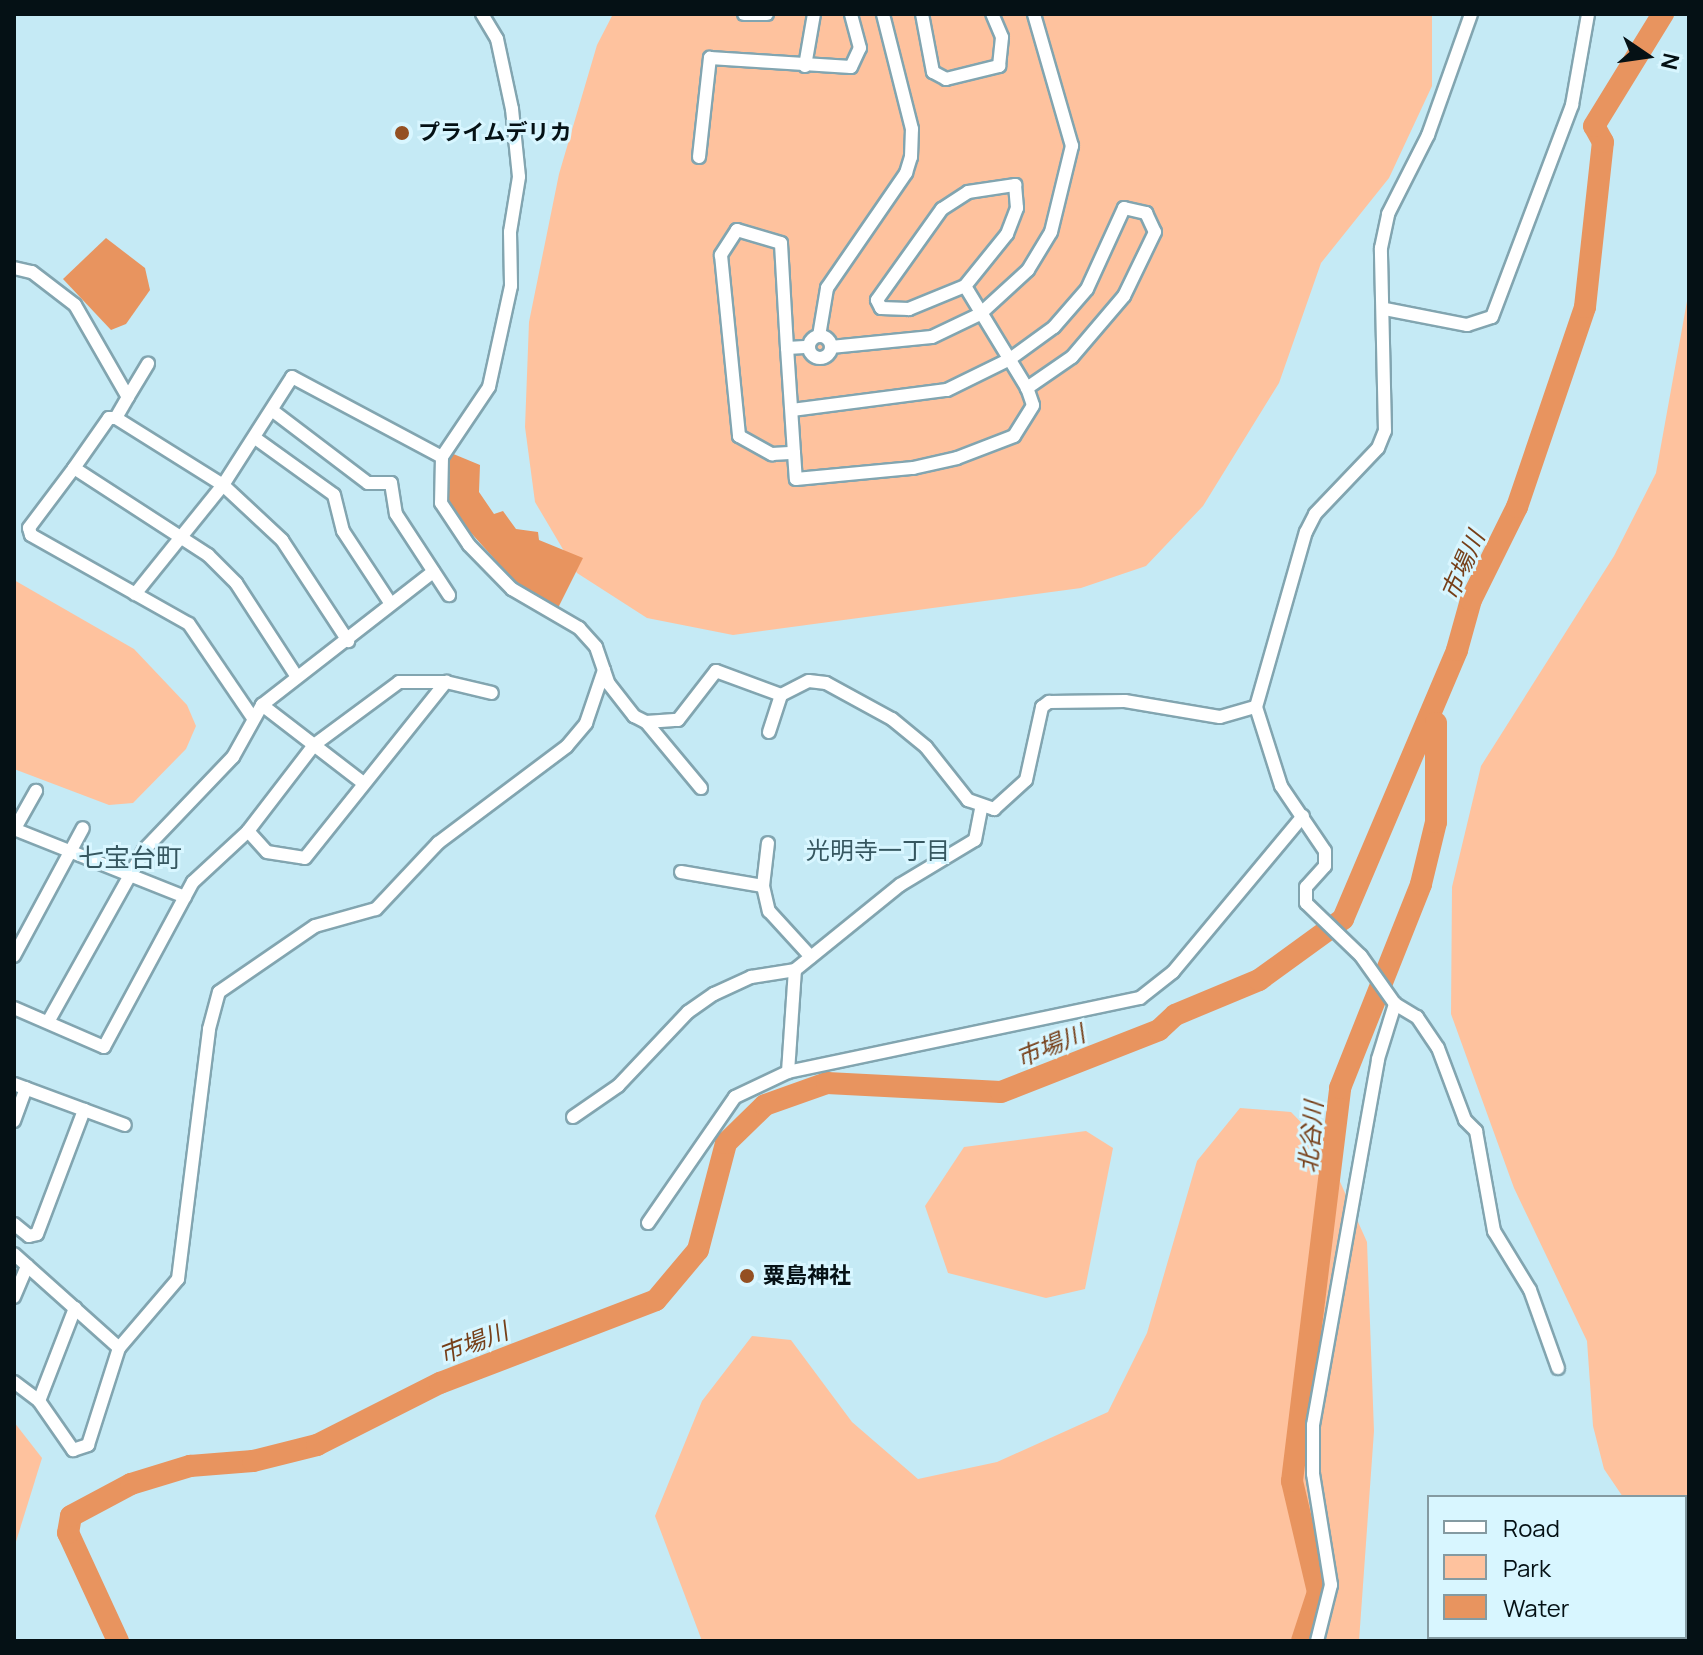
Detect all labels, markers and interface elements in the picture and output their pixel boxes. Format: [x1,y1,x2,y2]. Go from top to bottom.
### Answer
north arrow [1607,16,1687,96]
text: N [1654,50,1687,72]
place label: プライムデリカ [418,120,572,146]
marker: プライムデリカ [393,124,411,142]
water label: 市場川 [1434,526,1490,604]
district label: 光明寺一丁目 [806,836,950,864]
district label: 七宝台町 [78,842,182,874]
water label: 市場川 [1011,1018,1089,1072]
water label: 北谷川 [1293,1100,1327,1174]
place label: 粟島神社 [763,1263,851,1289]
marker: 粟島神社 [738,1267,756,1285]
water label: 市場川 [434,1316,512,1368]
legend [1427,1495,1687,1639]
text: Road [1503,1511,1560,1544]
text: Park [1503,1551,1551,1584]
text: Water [1503,1591,1570,1624]

